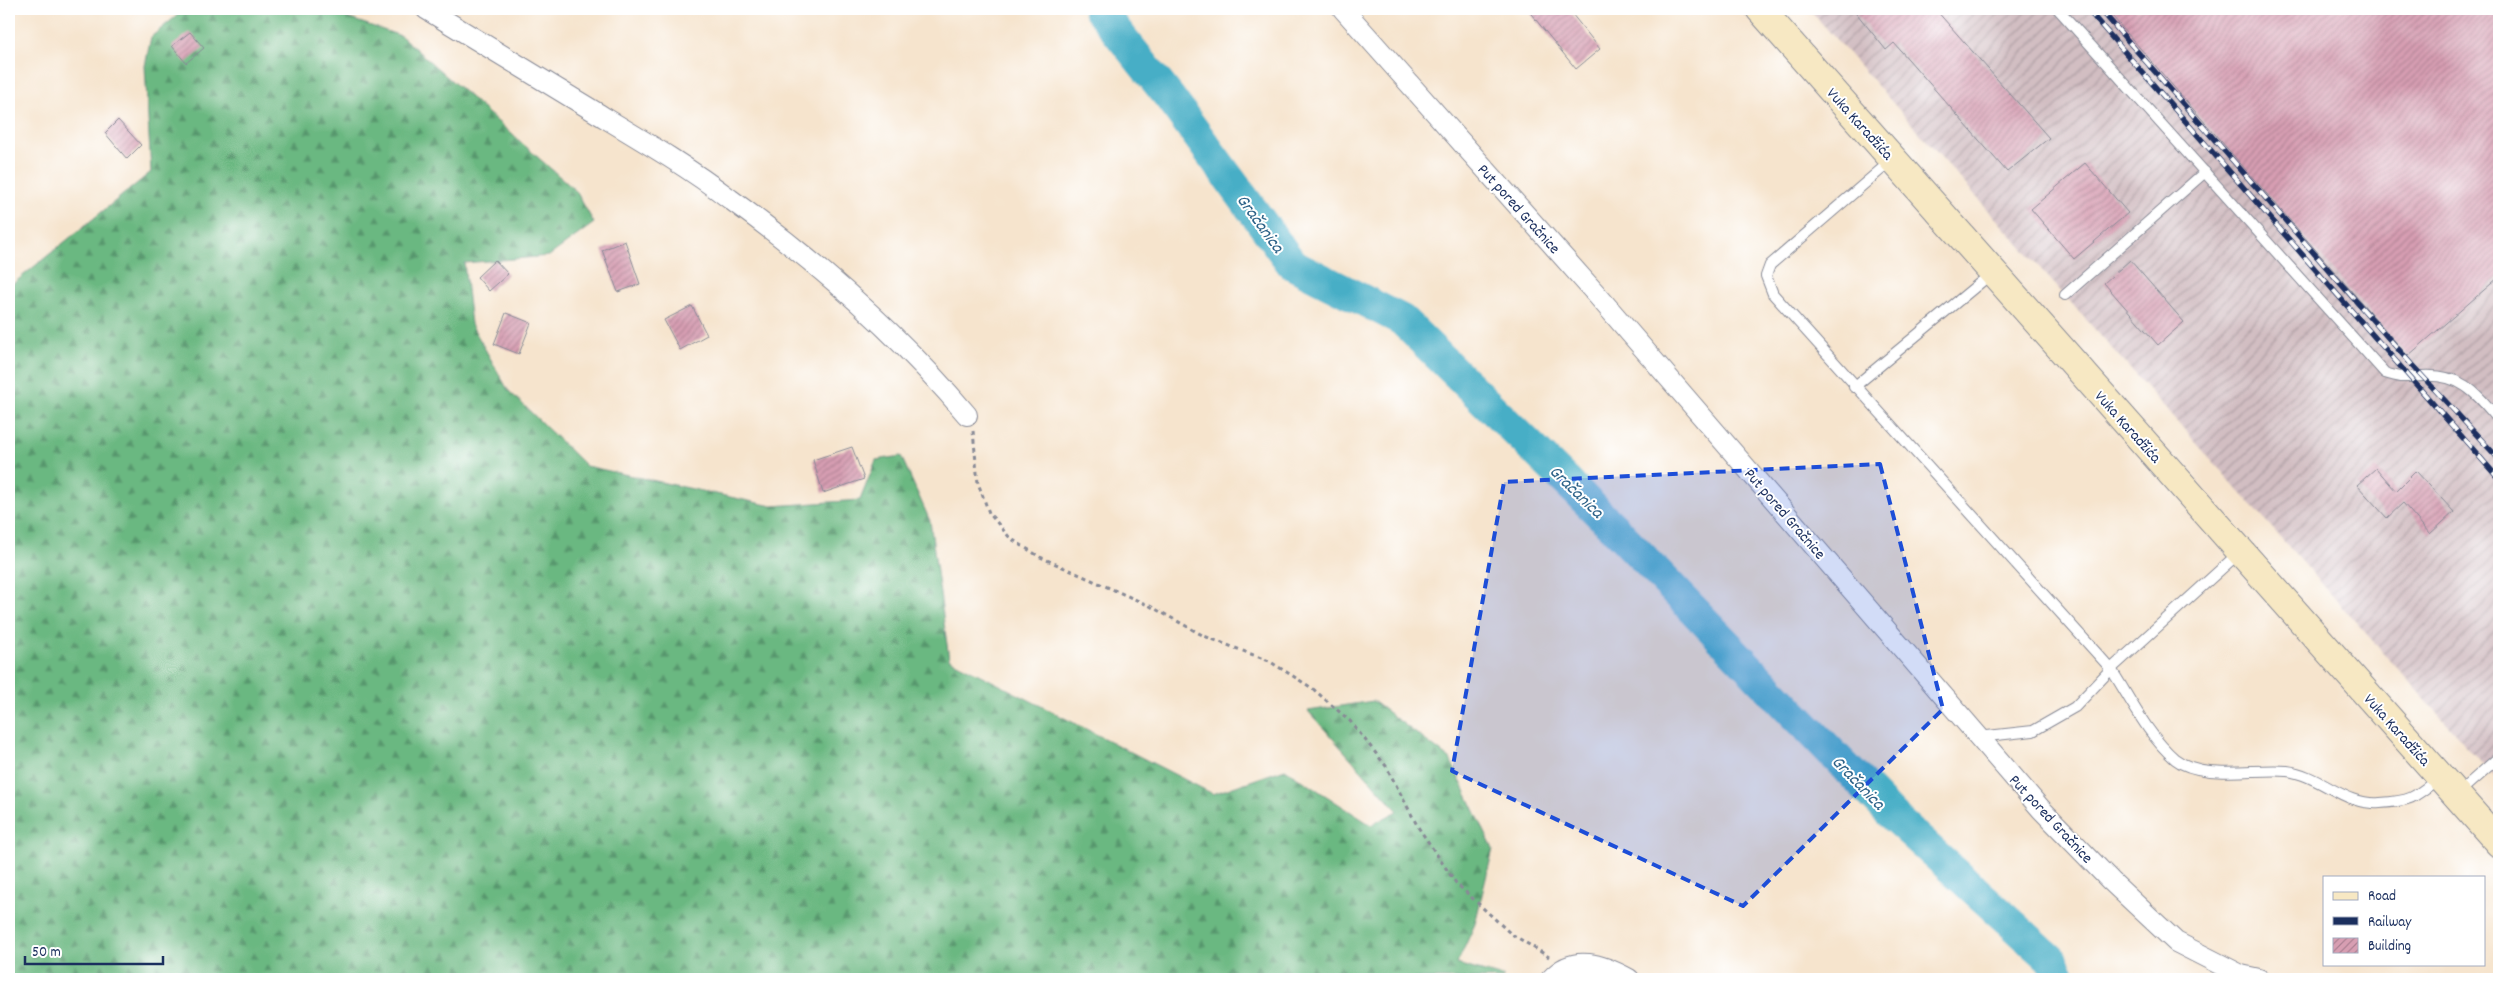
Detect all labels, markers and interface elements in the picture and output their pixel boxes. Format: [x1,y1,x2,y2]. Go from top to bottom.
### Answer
street label: Vuka Karadžića [1820,83,1898,166]
street label: Put pored Gračnice [1471,160,1565,260]
water label: Gračanica [1229,190,1290,260]
street label: Vuka Karadžića [2088,386,2166,469]
water label: Gračanica [1542,460,1609,526]
street label: Put pored Gračnice [1738,464,1830,565]
street label: Vuka Karadžića [2357,689,2435,772]
water label: Gračanica [1825,751,1891,818]
street label: Put pored Gračnice [2003,770,2097,869]
legend [2323,876,2486,966]
text: Road [2368,886,2396,908]
text: Railway [2368,912,2412,934]
scale bar [25,933,162,965]
text: Building [2368,936,2411,958]
text: 50 m [32,942,61,964]

